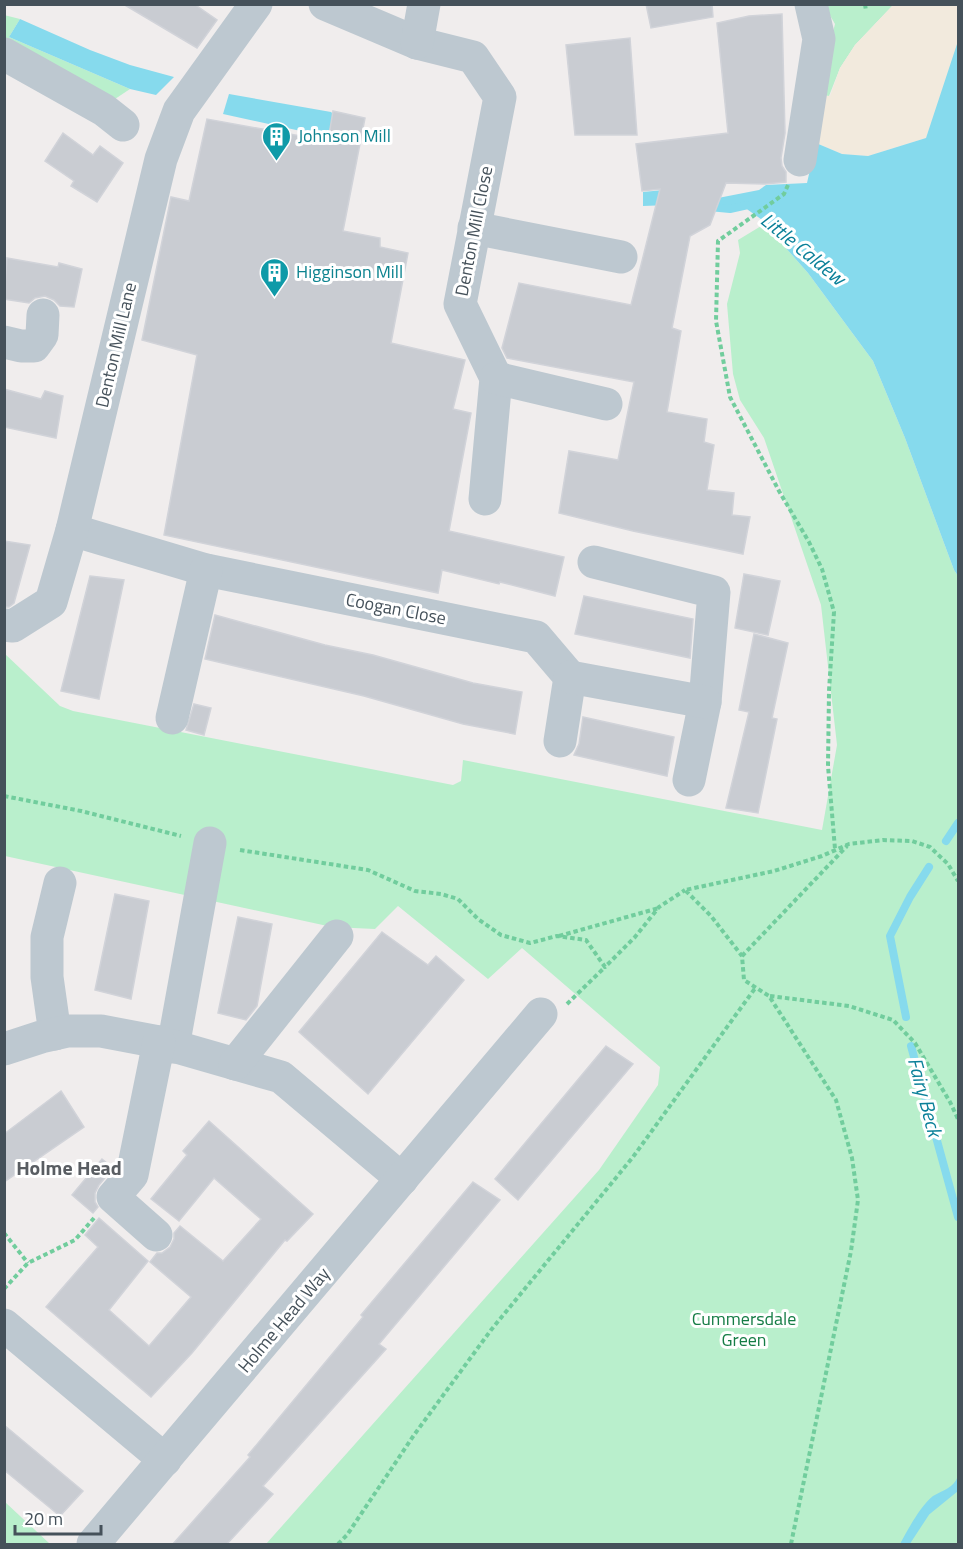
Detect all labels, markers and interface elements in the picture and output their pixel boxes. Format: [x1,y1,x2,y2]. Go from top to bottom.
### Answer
building icon: Johnson Mill [261,120,293,162]
place label: Johnson Mill [298,122,391,149]
street label: Denton Mill Close [448,164,499,298]
water label: Little Caldew [754,205,854,294]
building icon: Higginson Mill [259,256,291,298]
place label: Higginson Mill [296,258,403,285]
street label: Denton Mill Lane [88,280,143,410]
street label: Coogan Close [344,586,448,631]
water label: Fairy Beck [900,1054,951,1142]
district label: Holme Head [16,1152,122,1183]
street label: Holme Head Way [231,1261,336,1378]
park label: Cummersdale Green [692,1305,796,1353]
scale bar [15,1498,100,1536]
text: 20 m [24,1505,63,1532]

